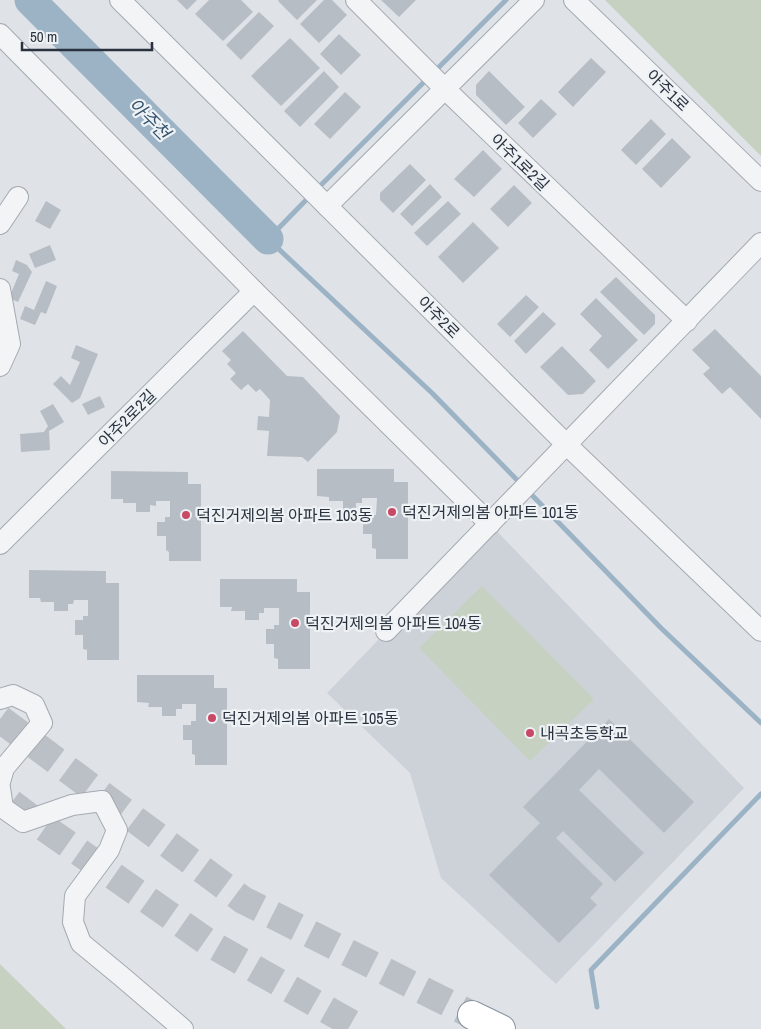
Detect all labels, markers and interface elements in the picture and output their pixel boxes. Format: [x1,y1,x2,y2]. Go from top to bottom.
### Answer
scale bar [22,20,152,52]
text: 50 m [30,26,57,47]
street label: 아주1로 [642,64,694,116]
water label: 아주천 [123,92,177,147]
street label: 아주1로2길 [486,129,554,195]
street label: 아주2로 [413,291,465,343]
street label: 아주2로2길 [93,384,161,452]
place label: 덕진거제의봄 아파트 101동 [402,501,579,523]
place label: 덕진거제의봄 아파트 103동 [196,504,373,526]
marker: 덕진거제의봄 아파트 101동 [386,506,398,518]
marker: 덕진거제의봄 아파트 103동 [180,509,192,521]
place label: 덕진거제의봄 아파트 104동 [305,612,482,634]
marker: 덕진거제의봄 아파트 104동 [289,617,301,629]
place label: 덕진거제의봄 아파트 105동 [222,707,399,729]
marker: 덕진거제의봄 아파트 105동 [206,712,218,724]
place label: 내곡초등학교 [540,722,628,744]
marker: 내곡초등학교 [524,727,536,739]

